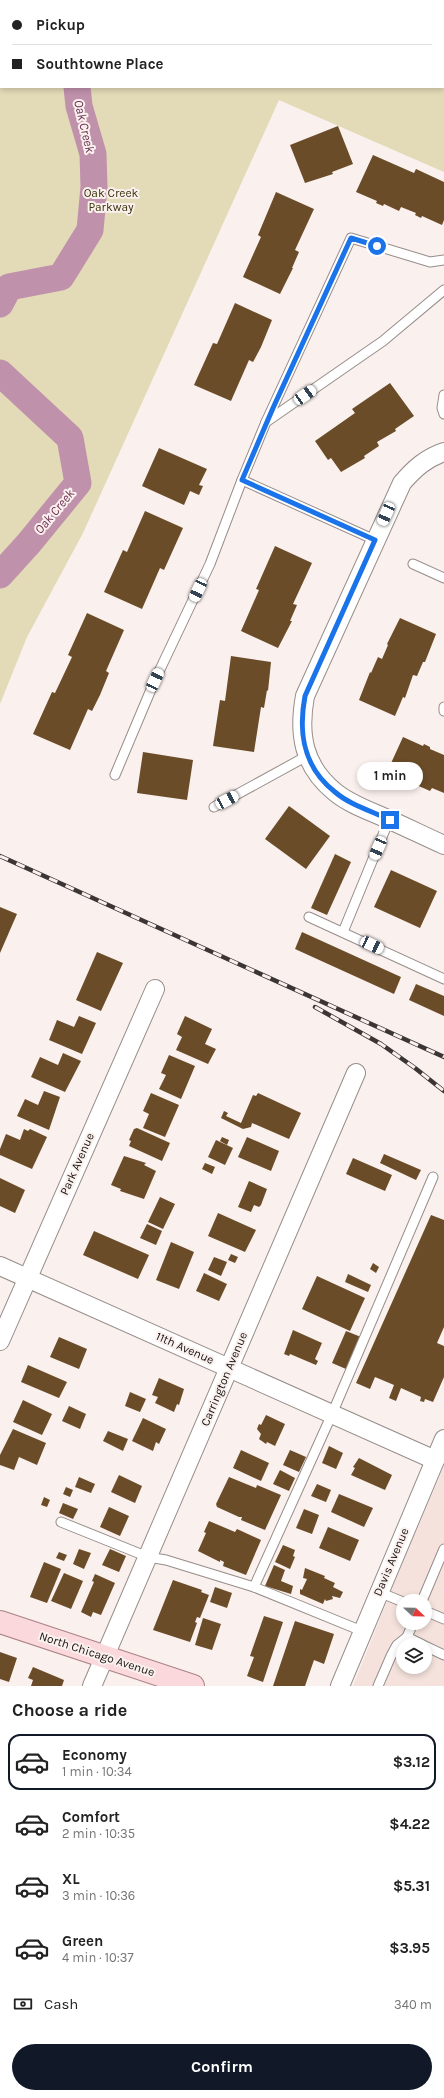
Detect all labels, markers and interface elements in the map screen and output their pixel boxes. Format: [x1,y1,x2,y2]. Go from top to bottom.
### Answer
text: Pickup [36,16,85,34]
text: Southtowne Place [36,55,164,73]
water label: Oak Creek [71,98,98,154]
park label: Oak Creek Parkway [84,186,139,214]
route start [368,237,386,255]
car [292,383,318,407]
water label: Oak Creek [31,486,78,537]
car [376,501,396,527]
car [187,577,209,603]
car [144,667,166,693]
callout: 1 min [357,762,423,790]
text: 1 min [374,768,406,783]
car [214,789,240,811]
route end [381,811,399,829]
car [368,835,388,861]
car [359,934,385,956]
street label: Park Avenue [57,1131,97,1197]
street label: 11th Avenue [154,1329,216,1367]
street label: Carrington Avenue [198,1330,250,1428]
street label: Davis Avenue [370,1526,412,1598]
north arrow [396,1594,432,1630]
map controls [396,1594,432,1674]
street label: North Chicago Avenue [38,1629,156,1679]
button: layers [396,1638,432,1674]
text: Choose a ride [12,1699,127,1721]
icon: car [14,1744,50,1780]
text: Economy [62,1746,127,1764]
text: $3.12 [393,1753,430,1771]
text: 1 min · 10:34 [62,1764,132,1779]
icon: car [14,1806,50,1842]
text: Comfort [62,1808,120,1826]
text: $4.22 [389,1815,430,1833]
text: 2 min · 10:35 [62,1826,135,1841]
icon: car [14,1868,50,1904]
text: XL [62,1870,80,1888]
text: $5.31 [393,1877,430,1895]
text: 3 min · 10:36 [62,1888,135,1903]
icon: car [14,1930,50,1966]
text: Green [62,1932,103,1950]
text: $3.95 [389,1939,430,1957]
text: 4 min · 10:37 [62,1950,134,1965]
icon: cash [12,1993,34,2015]
text: Cash [44,1995,78,2013]
text: 340 m [394,1997,432,2012]
button: Confirm [12,2044,432,2090]

